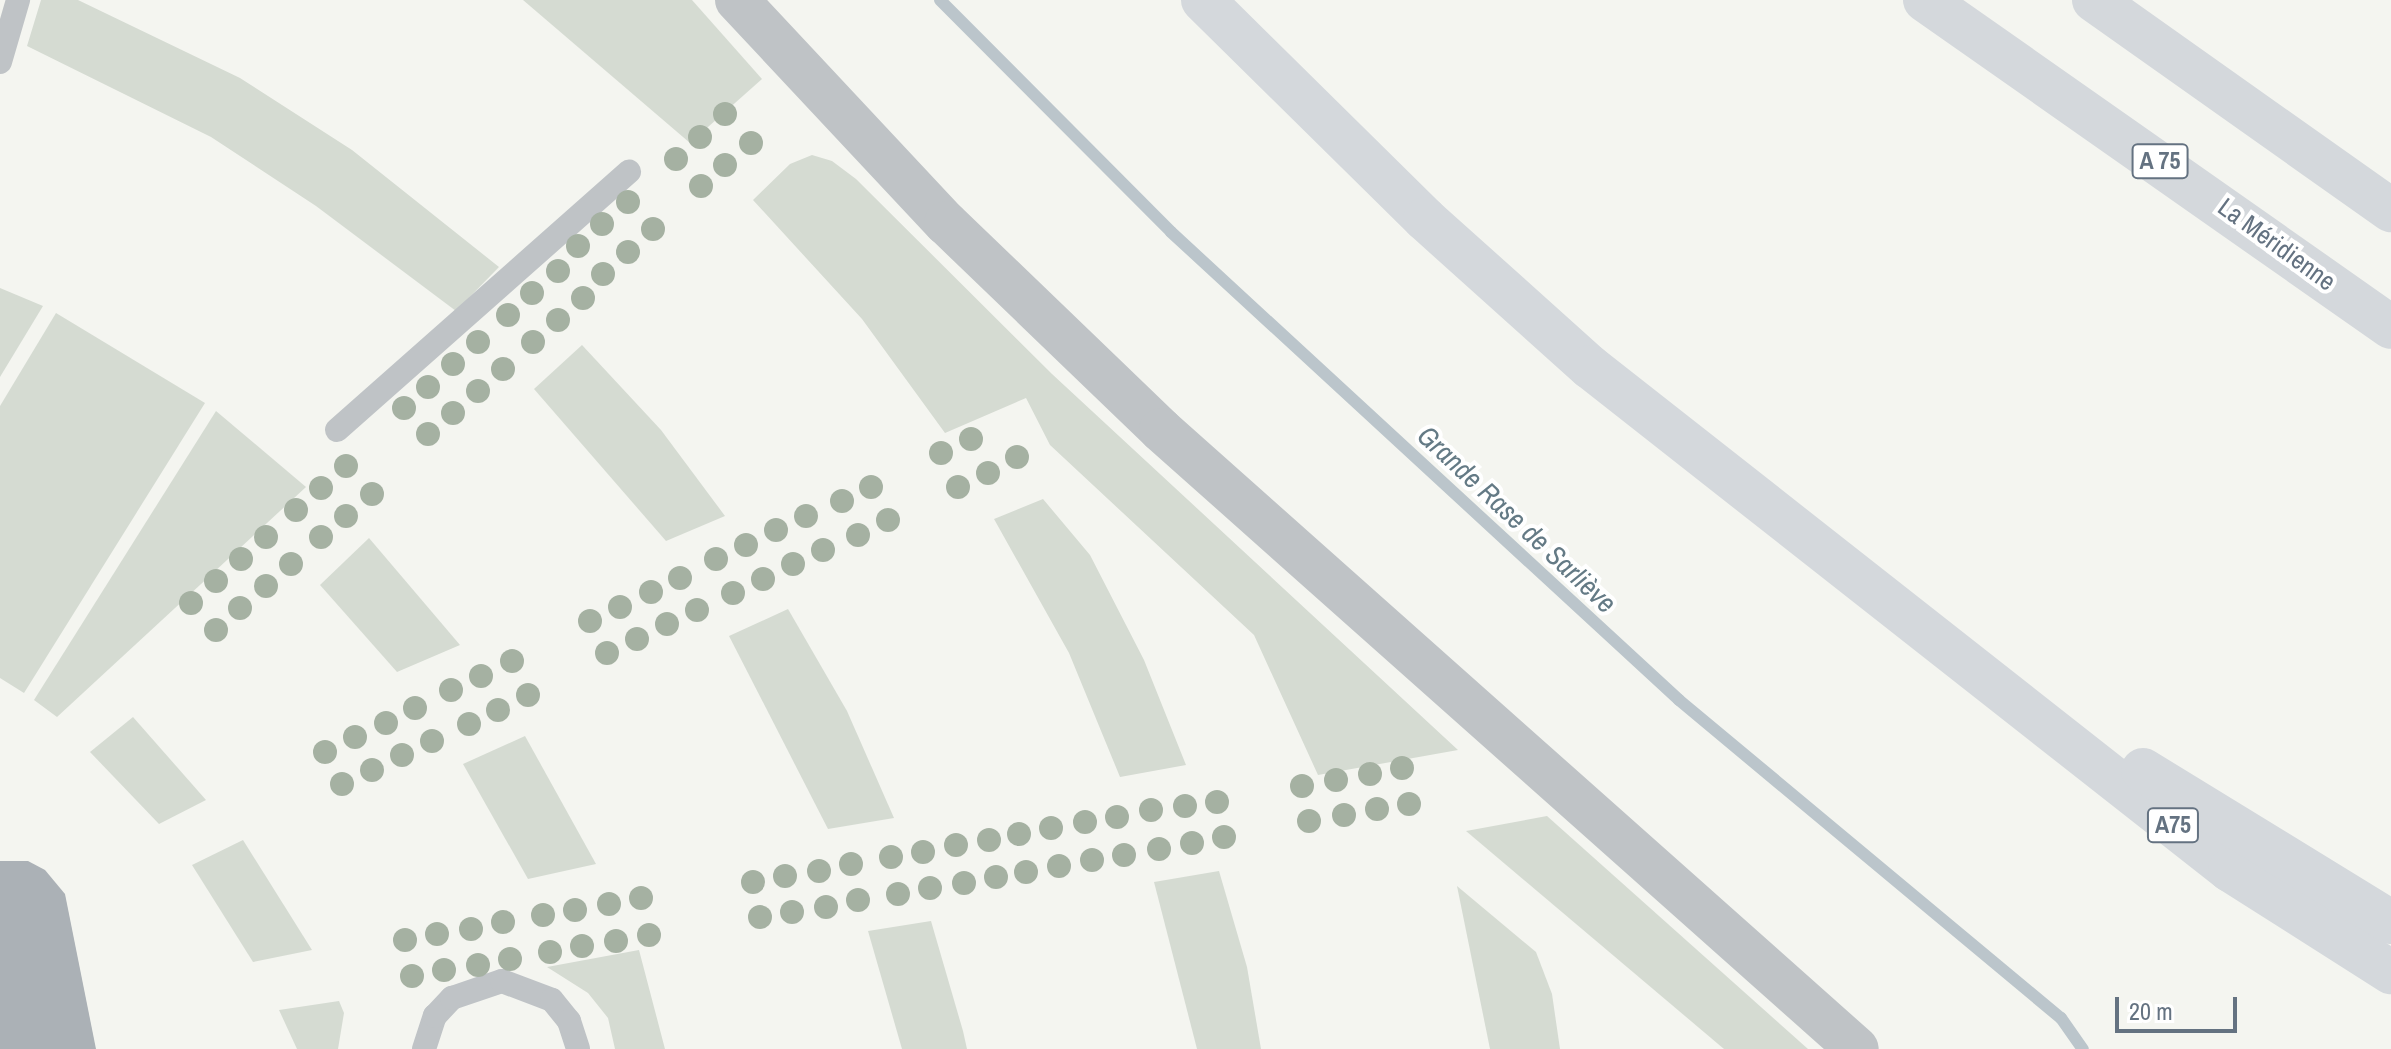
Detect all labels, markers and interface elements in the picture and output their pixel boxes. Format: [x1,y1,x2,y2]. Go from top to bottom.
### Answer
road number: A 75 [2130,141,2190,181]
street label: La Méridienne [2212,191,2342,297]
water label: Grande Rase de Sarliève [1411,418,1623,620]
road number: A75 [2145,805,2201,845]
scale bar [2119,981,2241,1031]
text: 20 m [2129,995,2173,1027]

